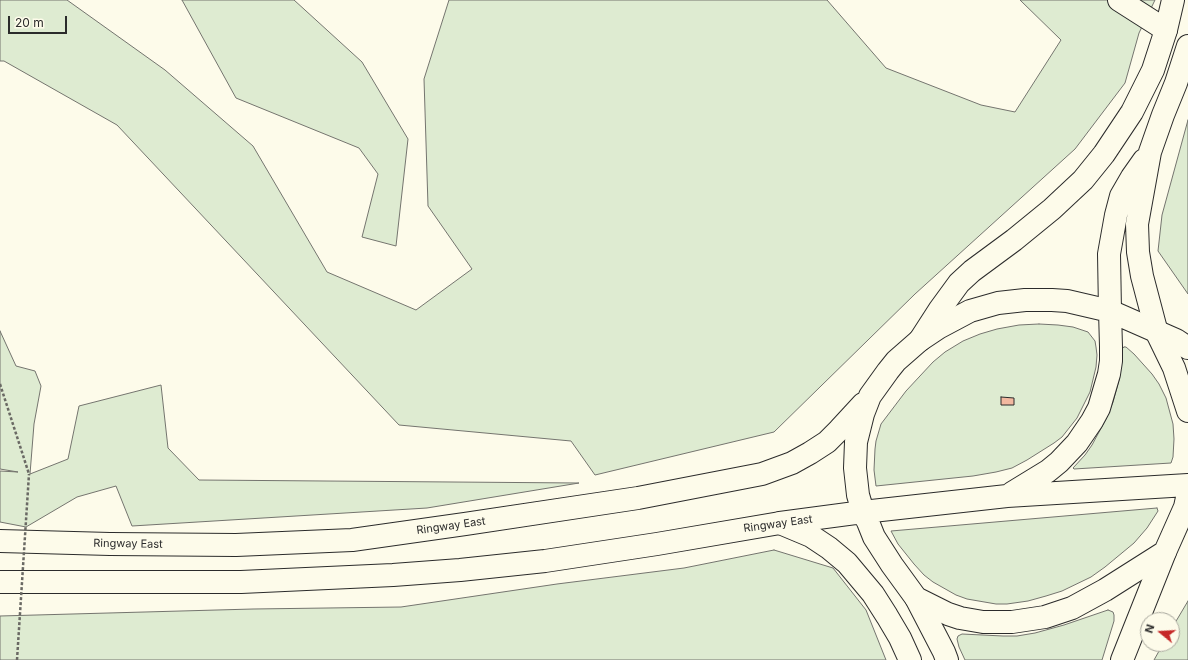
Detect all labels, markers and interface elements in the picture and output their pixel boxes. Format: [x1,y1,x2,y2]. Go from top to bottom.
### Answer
scale bar [10,8,69,34]
text: 20 m [15,15,44,30]
street label: Ringway East [743,513,813,535]
street label: Ringway East [416,515,486,537]
street label: Ringway East [93,537,163,551]
north arrow [1140,612,1180,652]
text: N [1142,622,1157,635]

